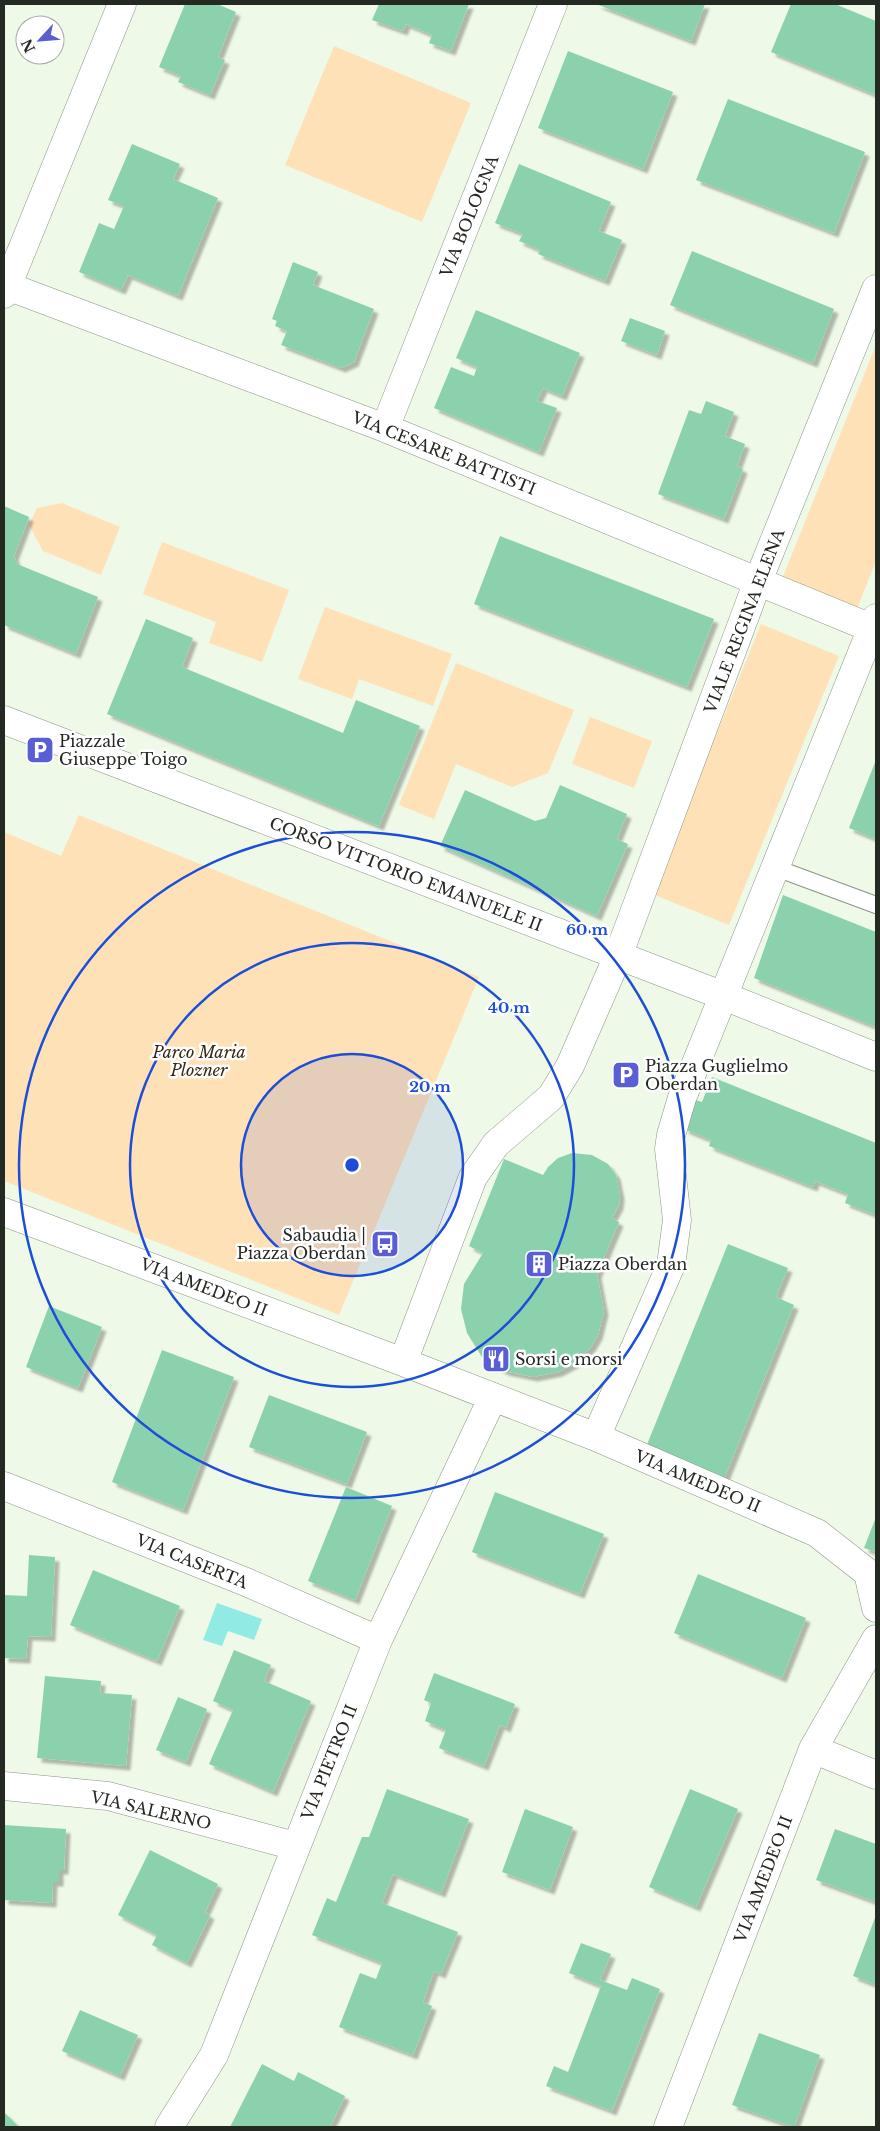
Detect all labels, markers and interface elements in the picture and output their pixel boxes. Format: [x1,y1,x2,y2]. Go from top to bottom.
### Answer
north arrow [15,15,65,65]
text: N [17,36,39,56]
street label: VIA BOLOGNA [435,151,503,281]
street label: VIA CESARE BATTISTI [348,407,539,499]
street label: VIALE REGINA ELENA [699,525,789,717]
place label: Piazzale Giuseppe Toigo [59,731,187,769]
parking icon: Piazzale Giuseppe Toigo [25,735,55,765]
street label: CORSO VITTORIO EMANUELE II [267,813,545,935]
text: 60 m [566,920,608,939]
text: 40 m [488,998,530,1017]
park label: Parco Maria Plozner [151,1042,246,1080]
place label: Piazza Guglielmo Oberdan [645,1056,788,1094]
parking icon: Piazza Guglielmo Oberdan [611,1060,641,1090]
text: 20 m [409,1077,451,1096]
centre of rings [343,1156,361,1174]
place label: Sabaudia | Piazza Oberdan [237,1225,366,1263]
bus stop icon: Sabaudia | Piazza Oberdan [370,1229,400,1259]
building icon: Piazza Oberdan [524,1249,554,1279]
street label: VIA AMEDEO II [137,1253,271,1320]
place label: Piazza Oberdan [558,1254,687,1274]
restaurant icon: Sorsi e morsi [481,1344,511,1374]
place label: Sorsi e morsi [515,1349,623,1369]
street label: VIA AMEDEO II [631,1445,764,1517]
street label: VIA CASERTA [132,1529,251,1593]
street label: VIA PIETRO II [296,1701,361,1824]
street label: VIA SALERNO [88,1786,213,1834]
street label: VIA AMEDEO II [729,1812,796,1946]

